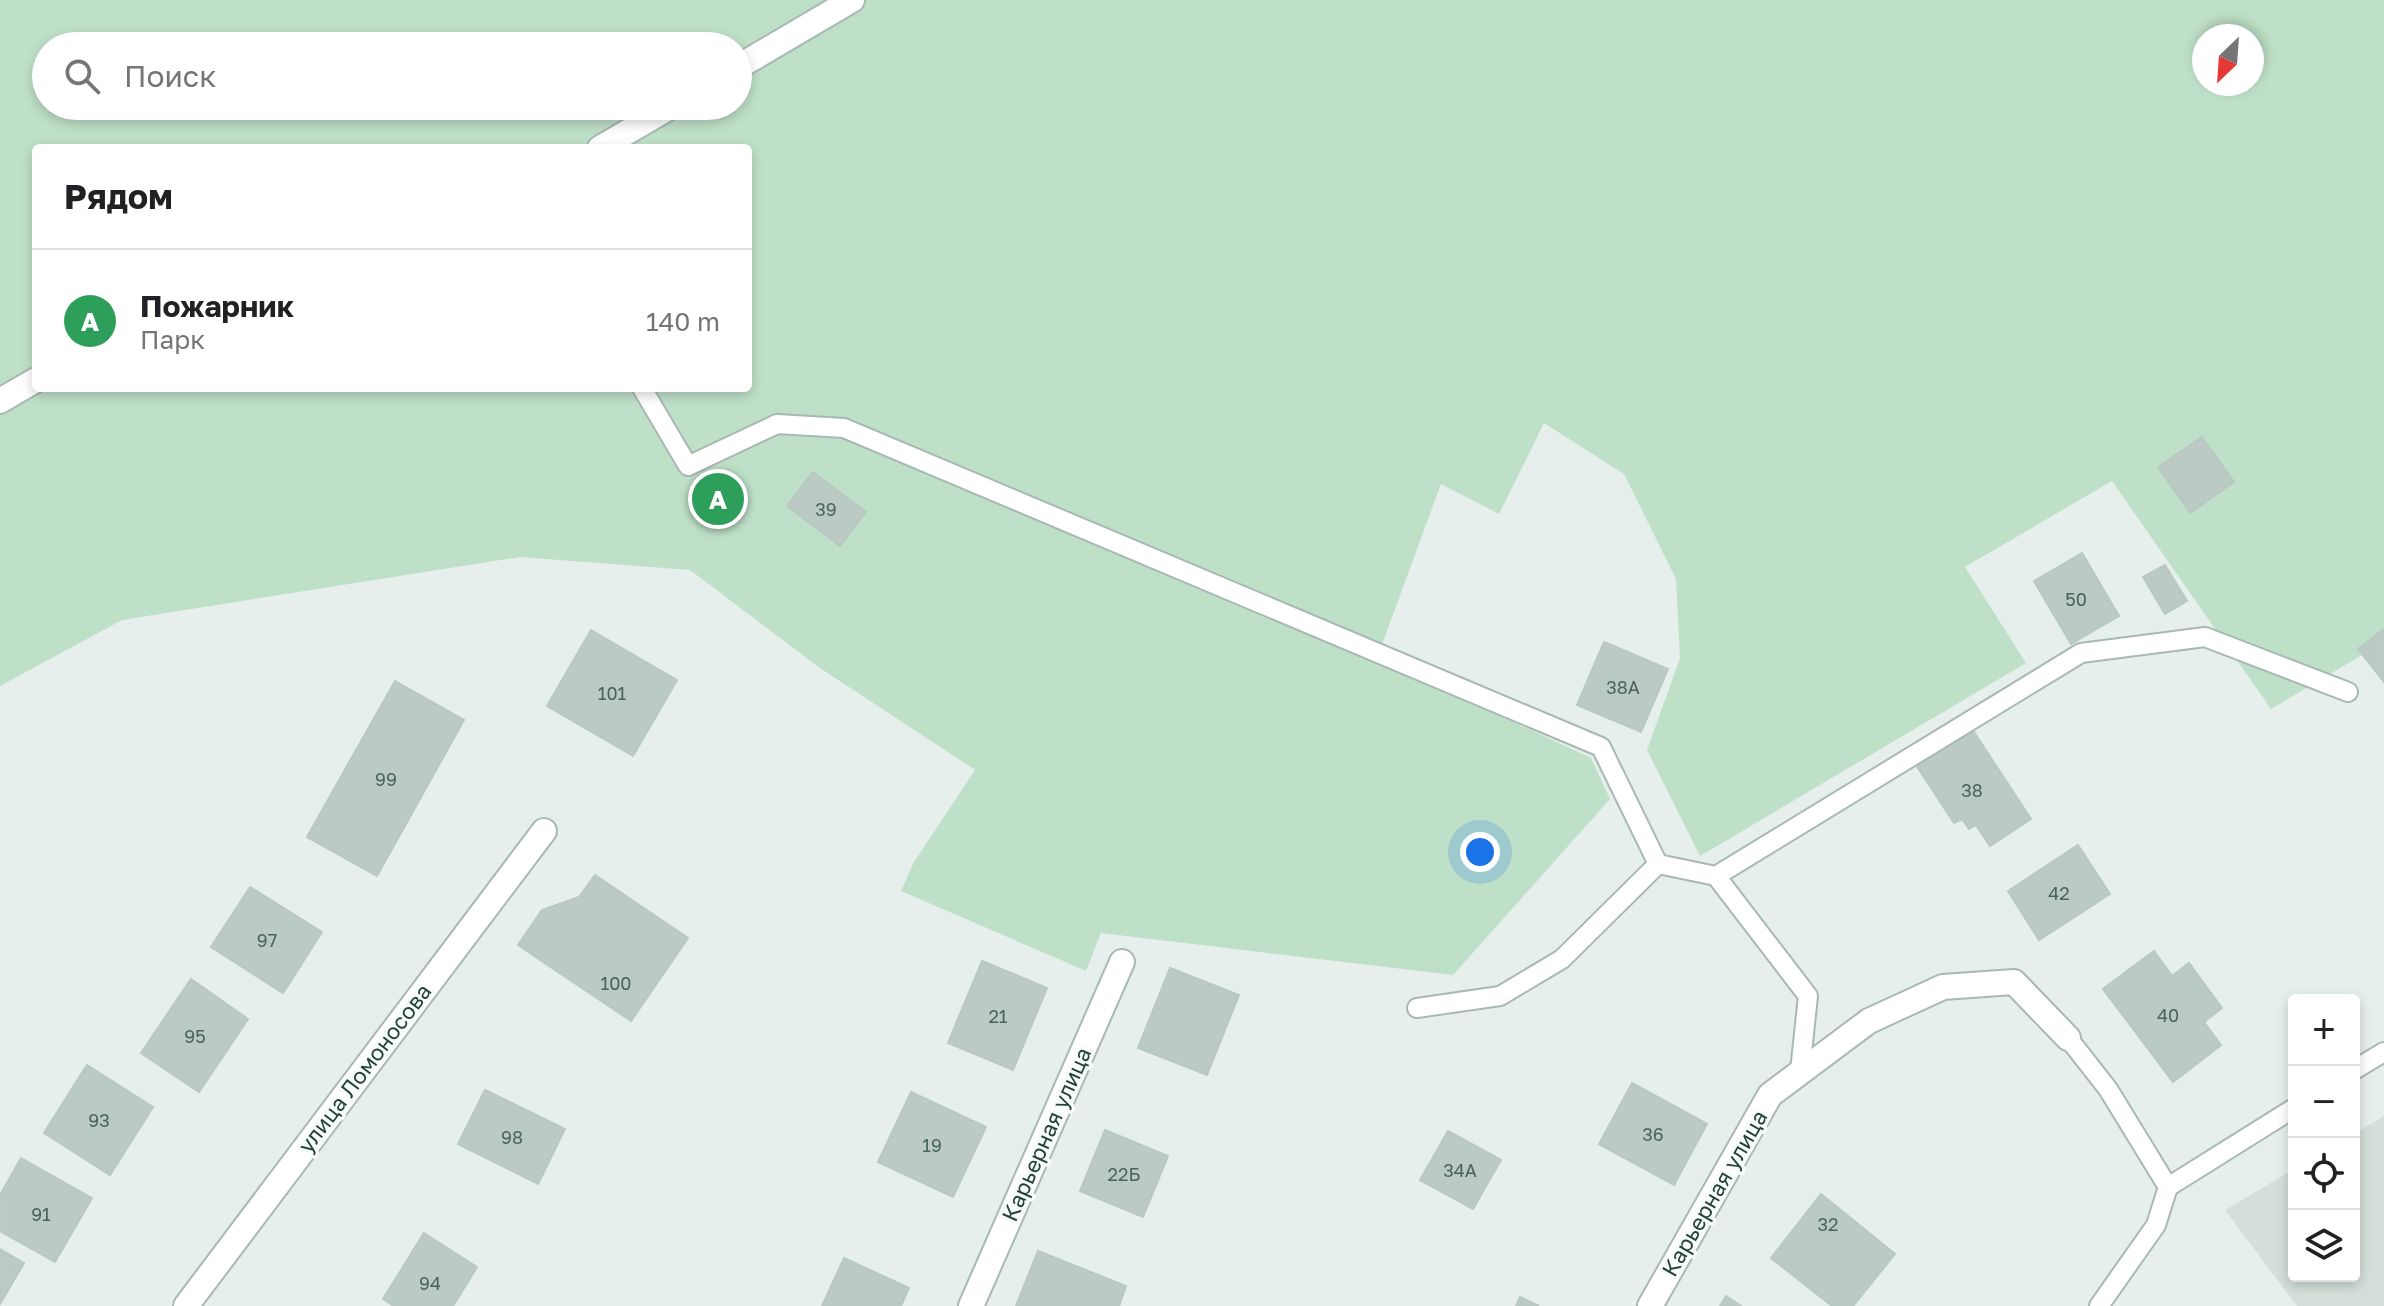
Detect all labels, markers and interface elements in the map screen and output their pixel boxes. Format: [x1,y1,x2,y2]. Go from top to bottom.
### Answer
north arrow [2192,24,2264,96]
search box [32,32,752,120]
icon: search [60,54,104,98]
text: Поиск [124,58,216,94]
text: Рядом [64,176,173,216]
text: Пожарник [140,288,294,324]
text: A [81,306,99,337]
text: 140 m [646,306,720,337]
text: Парк [140,324,205,355]
pin: A [692,469,744,529]
house number: 39 [815,498,837,520]
house number: 50 [2065,588,2087,610]
house number: 38А [1606,676,1640,698]
house number: 101 [598,682,627,704]
house number: 99 [375,768,397,790]
house number: 38 [1961,779,1983,801]
your location [1460,832,1500,872]
house number: 42 [2048,882,2070,904]
house number: 97 [257,929,277,951]
house number: 100 [600,972,632,994]
street label: улица Ломоносова [292,978,436,1158]
map controls [2288,994,2360,1282]
button: + [2288,994,2360,1066]
house number: 40 [2157,1004,2179,1026]
house number: 21 [988,1005,1008,1027]
house number: 95 [184,1025,206,1047]
street label: Карьерная улица [996,1043,1096,1225]
button: − [2288,1066,2360,1138]
street label: Карьерная улица [1655,1105,1773,1281]
house number: 93 [88,1109,110,1131]
house number: 36 [1642,1123,1664,1145]
house number: 98 [501,1126,523,1148]
house number: 19 [922,1134,942,1156]
button: locate [2288,1138,2360,1210]
house number: 34А [1443,1159,1477,1181]
house number: 22Б [1108,1163,1140,1185]
house number: 91 [31,1203,51,1225]
button: layers [2288,1210,2360,1282]
house number: 32 [1818,1213,1838,1235]
house number: 94 [419,1272,441,1294]

